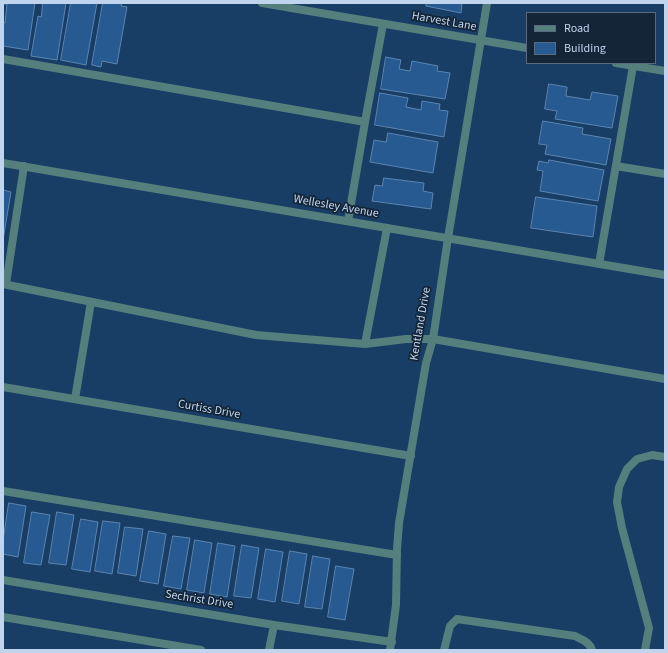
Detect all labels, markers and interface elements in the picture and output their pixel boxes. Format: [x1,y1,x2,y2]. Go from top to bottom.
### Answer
street label: Harvest Lane [411,9,477,35]
legend [526,12,656,64]
text: Road [564,20,590,37]
text: Building [564,40,606,57]
street label: Wellesley Avenue [292,192,380,222]
street label: Kentland Drive [407,286,435,362]
street label: Curtiss Drive [177,397,241,423]
street label: Sechrist Drive [164,588,234,612]

